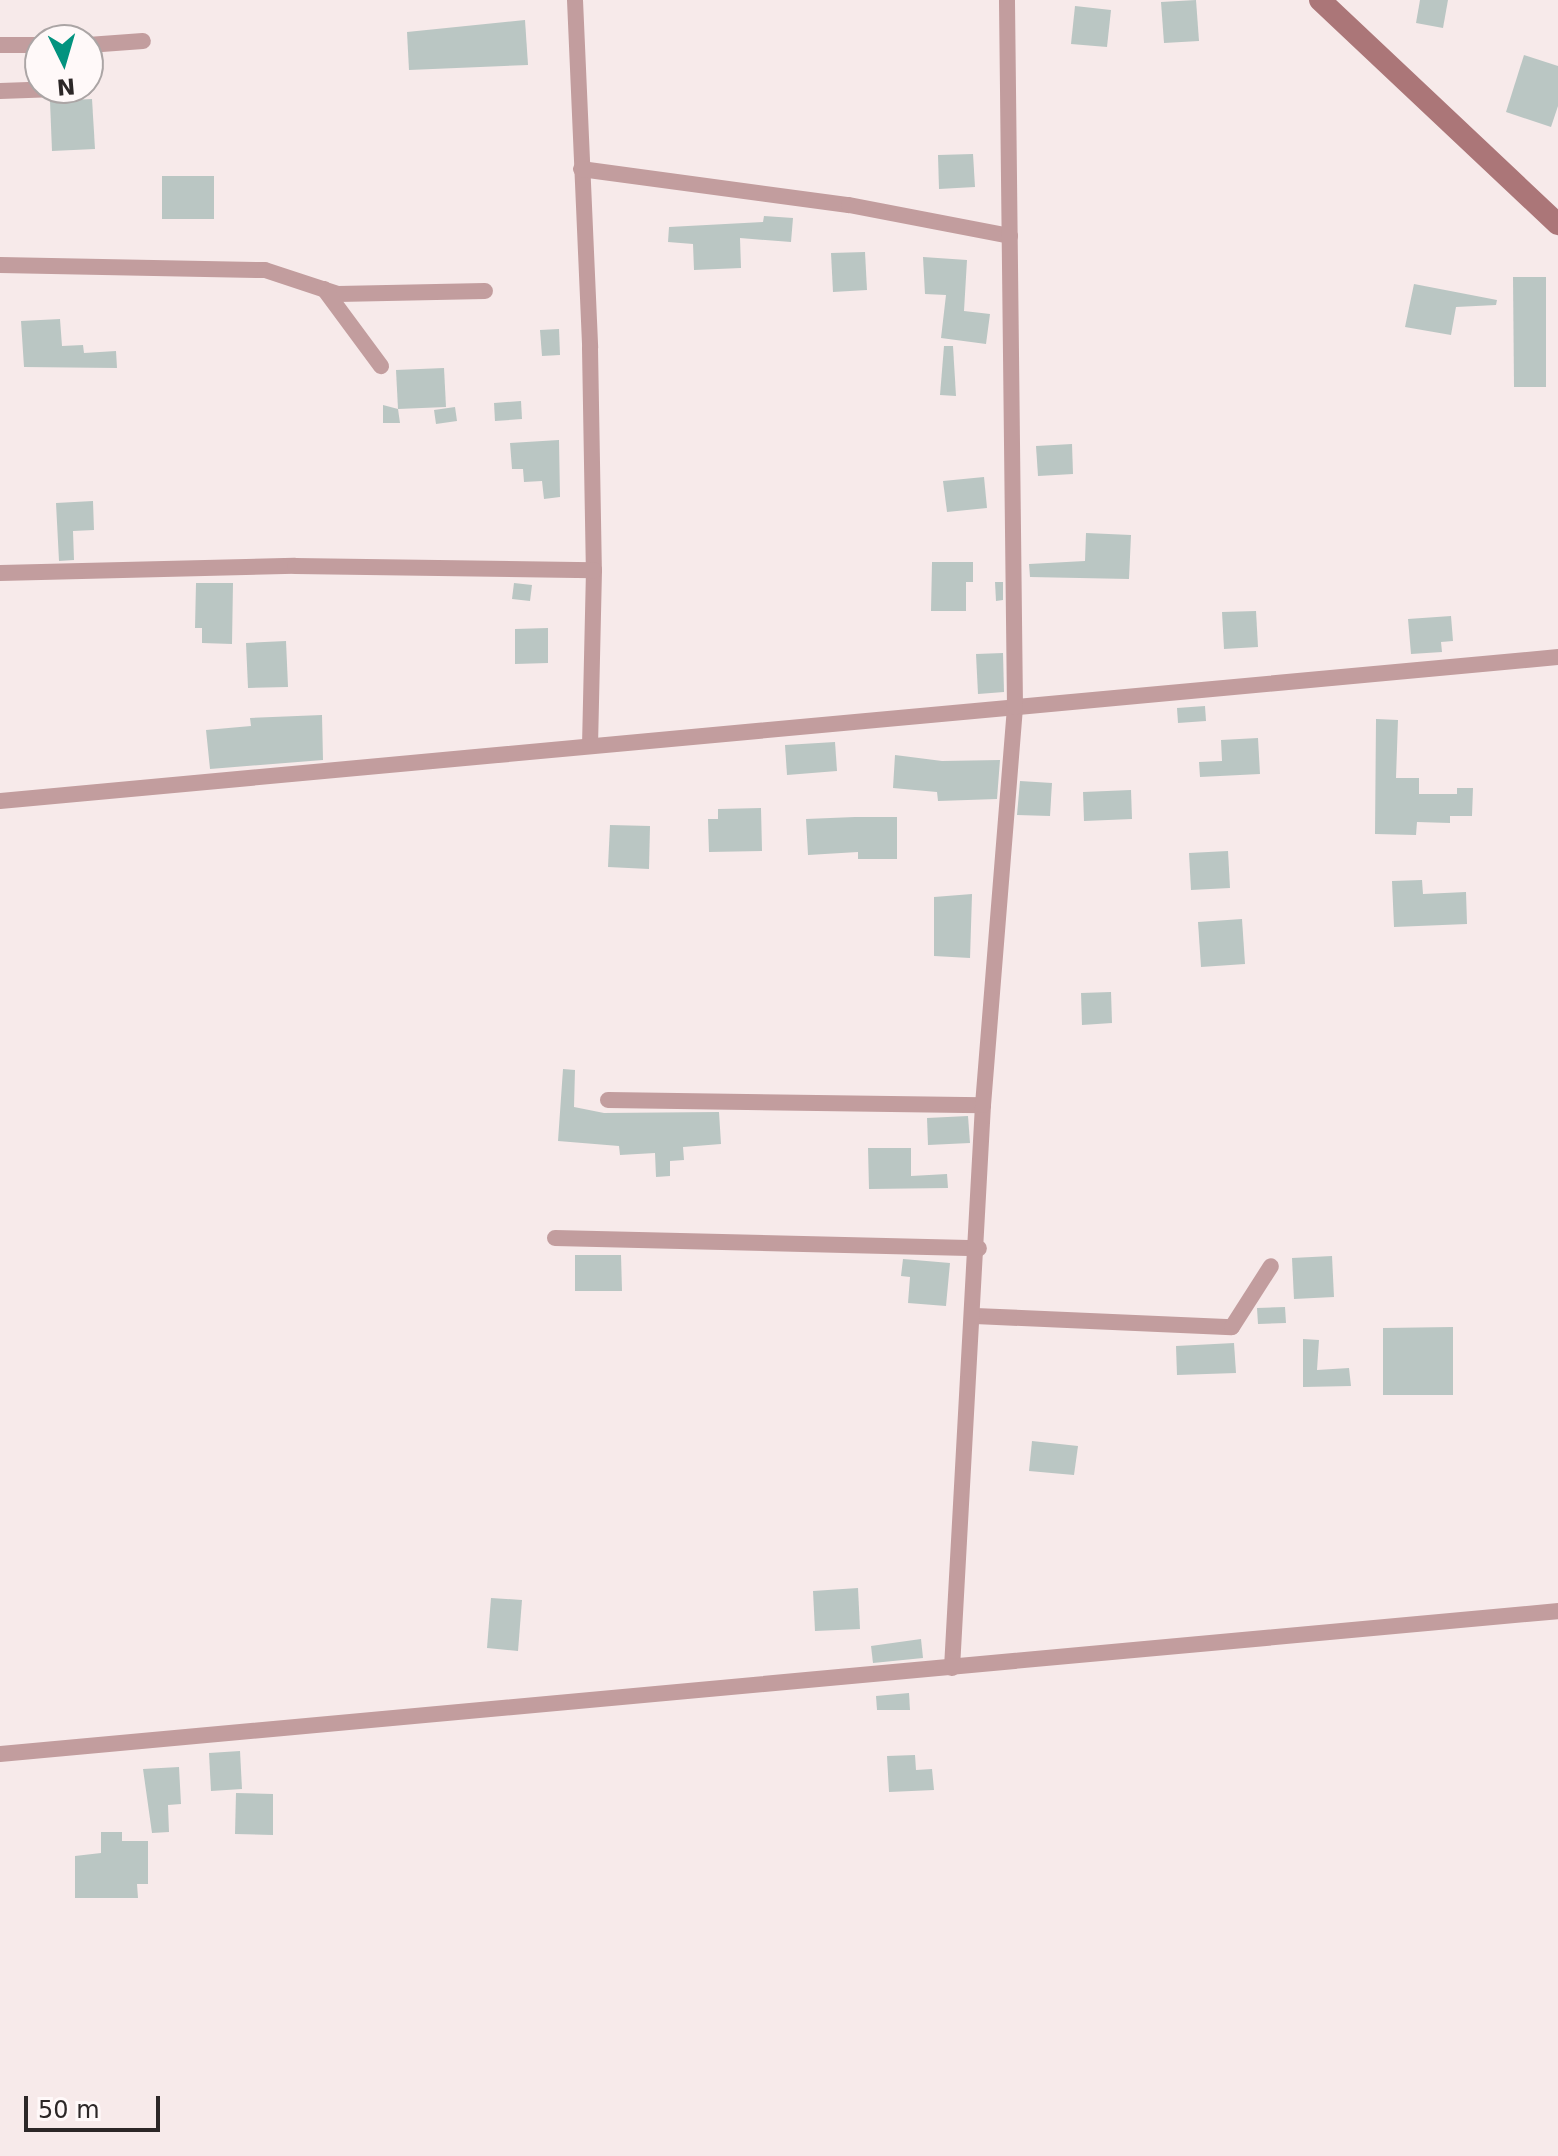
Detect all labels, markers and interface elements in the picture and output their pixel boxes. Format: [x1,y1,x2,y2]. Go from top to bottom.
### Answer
north arrow [24,24,104,104]
text: N [56,73,76,100]
scale bar [28,2080,164,2130]
text: 50 m [38,2096,100,2124]

